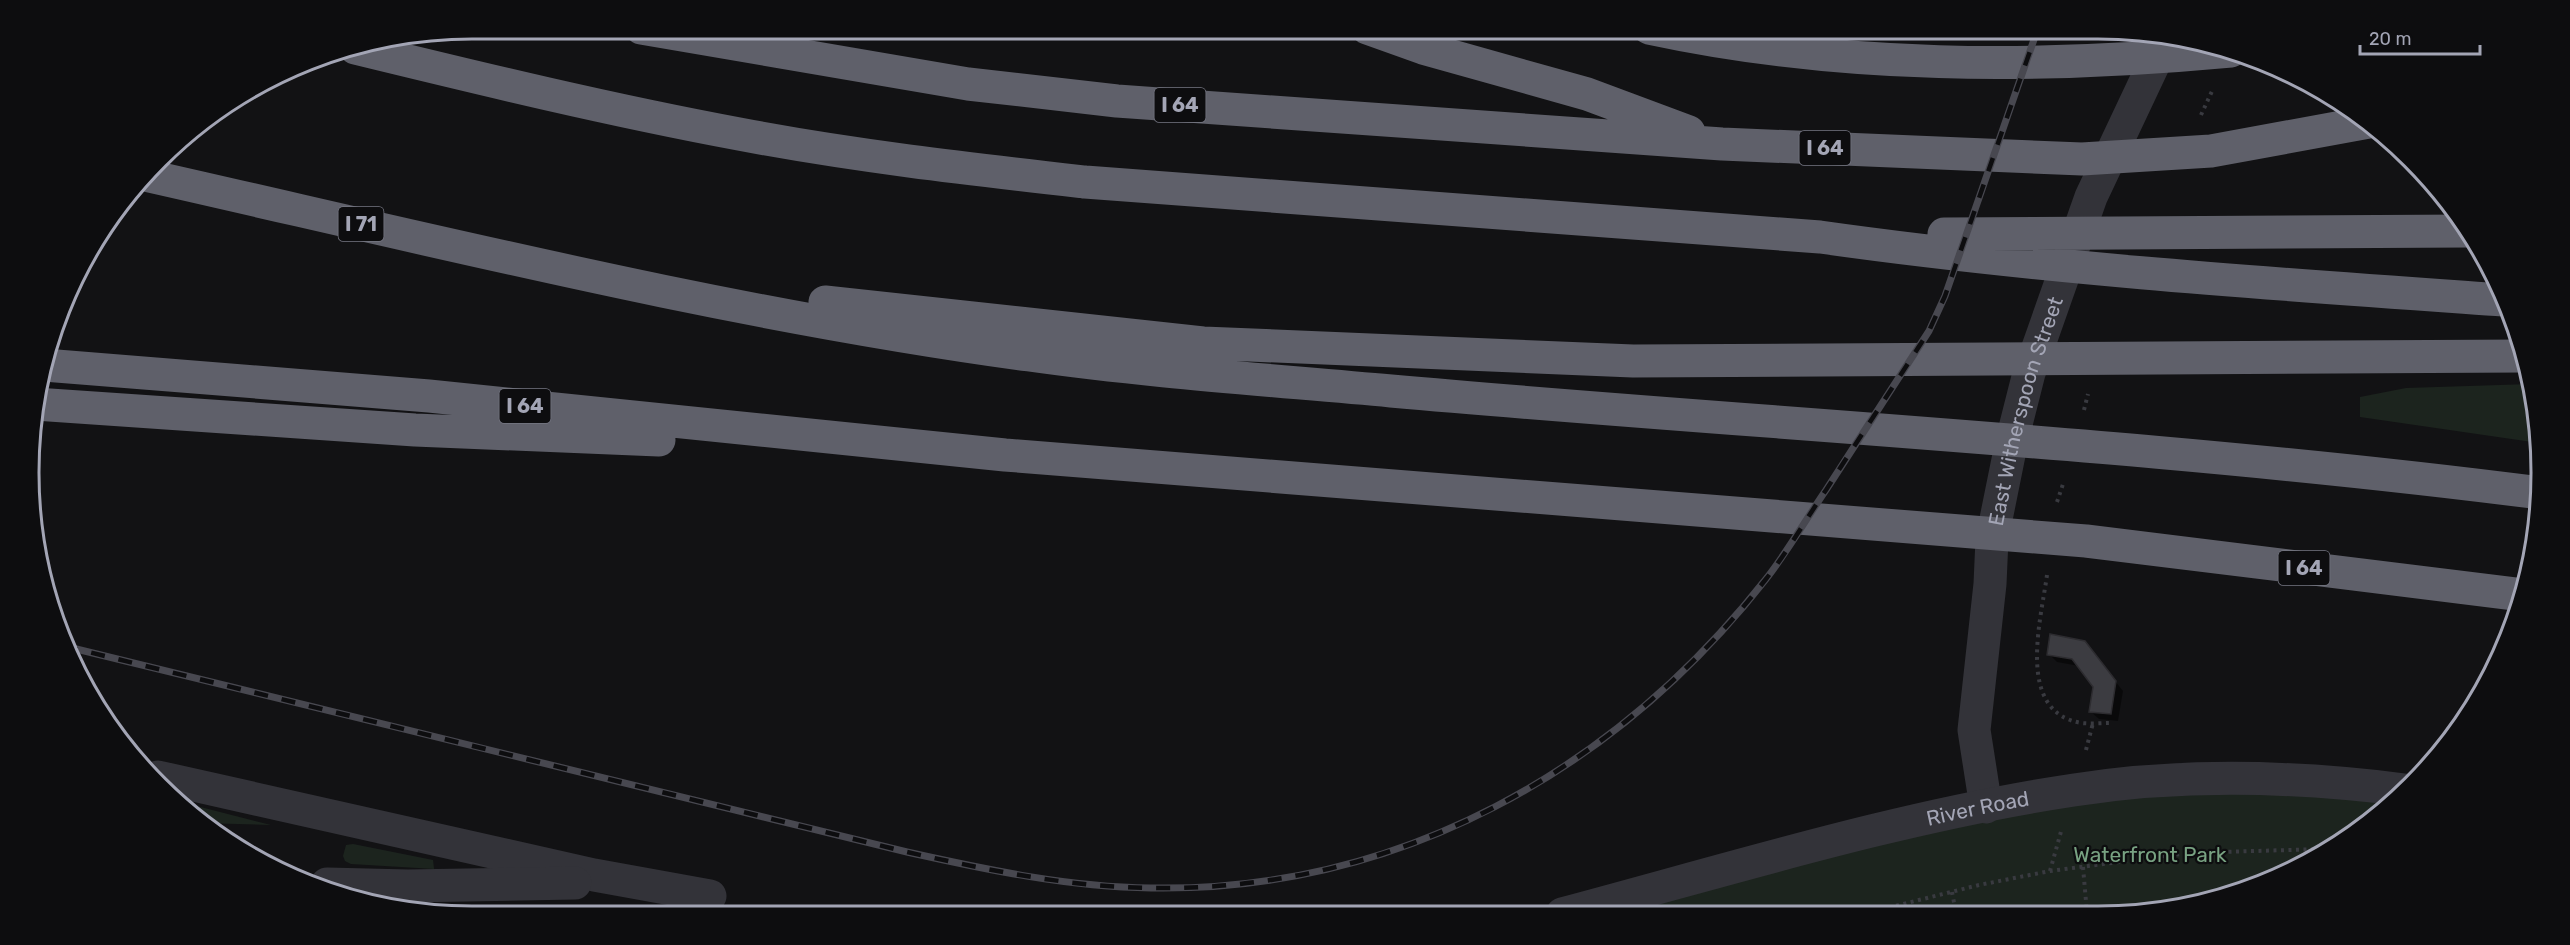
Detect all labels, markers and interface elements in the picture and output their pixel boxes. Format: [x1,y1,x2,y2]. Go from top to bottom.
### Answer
scale bar [2360,18,2480,56]
text: 20 m [2369,28,2411,50]
road number: I 64 [1154,88,1206,122]
road number: I 64 [1800,131,1850,165]
road number: I 71 [338,207,384,241]
street label: East Witherspoon Street [1982,293,2068,528]
road number: I 64 [500,389,550,423]
road number: I 64 [2278,551,2330,585]
street label: River Road [1924,785,2031,830]
park label: Waterfront Park [2073,842,2227,867]

